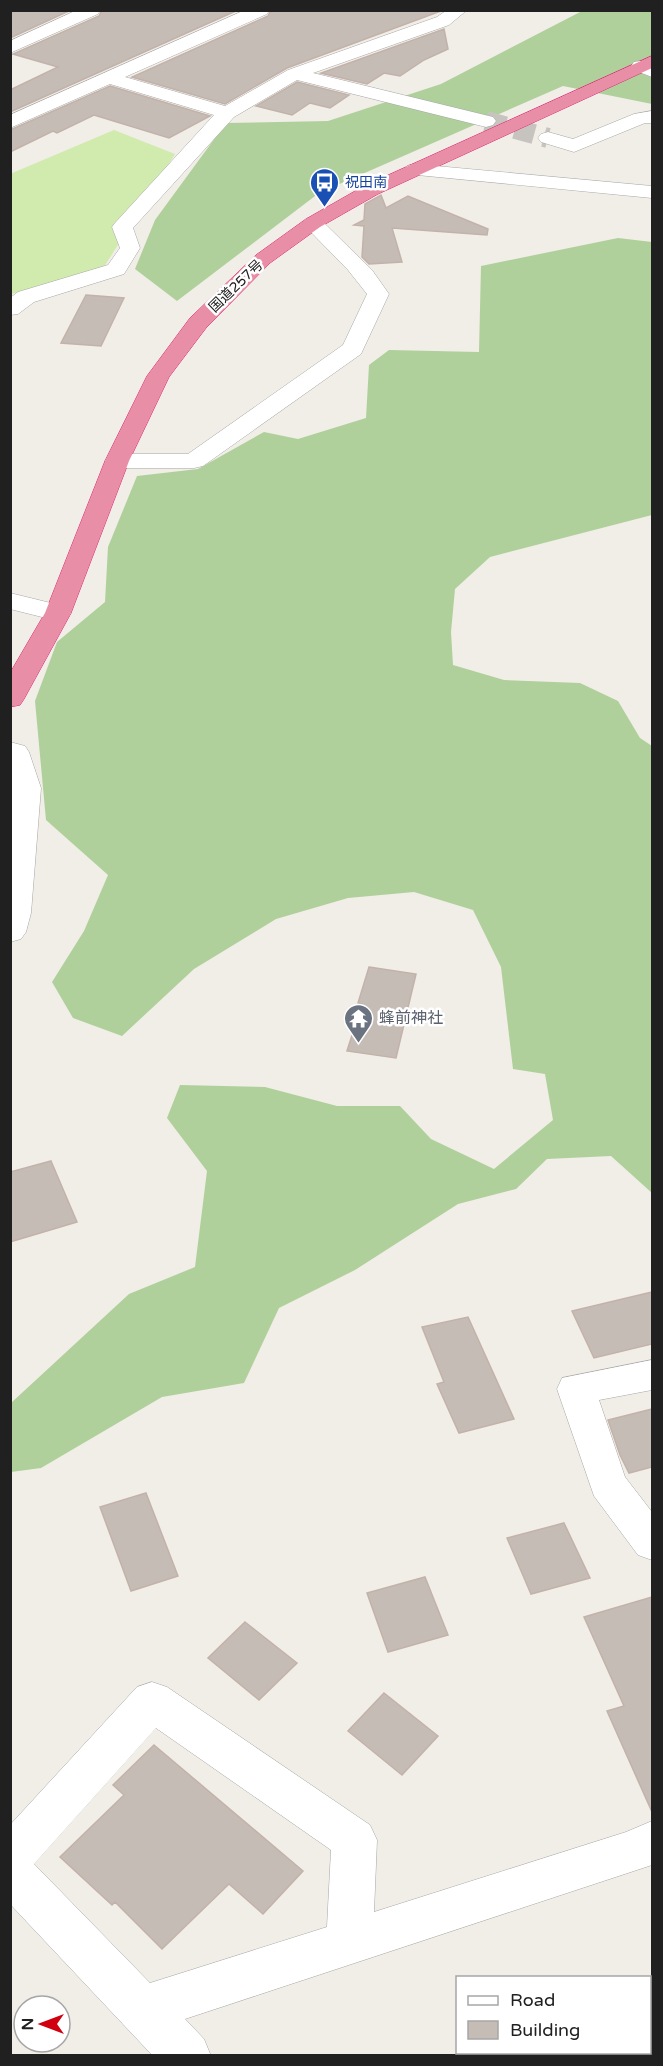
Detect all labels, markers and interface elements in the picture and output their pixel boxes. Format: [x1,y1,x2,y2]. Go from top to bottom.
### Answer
bus stop icon: 祝田南 [308,166,340,208]
place label: 祝田南 [345,174,387,191]
street label: 国道257号 [205,256,267,316]
temple icon: 蜂前神社 [342,1002,374,1044]
place label: 蜂前神社 [379,1008,443,1028]
legend [456,1976,651,2054]
text: Road [510,1989,555,2011]
north arrow [12,1994,72,2054]
text: N [18,2018,38,2030]
text: Building [510,2019,580,2041]

